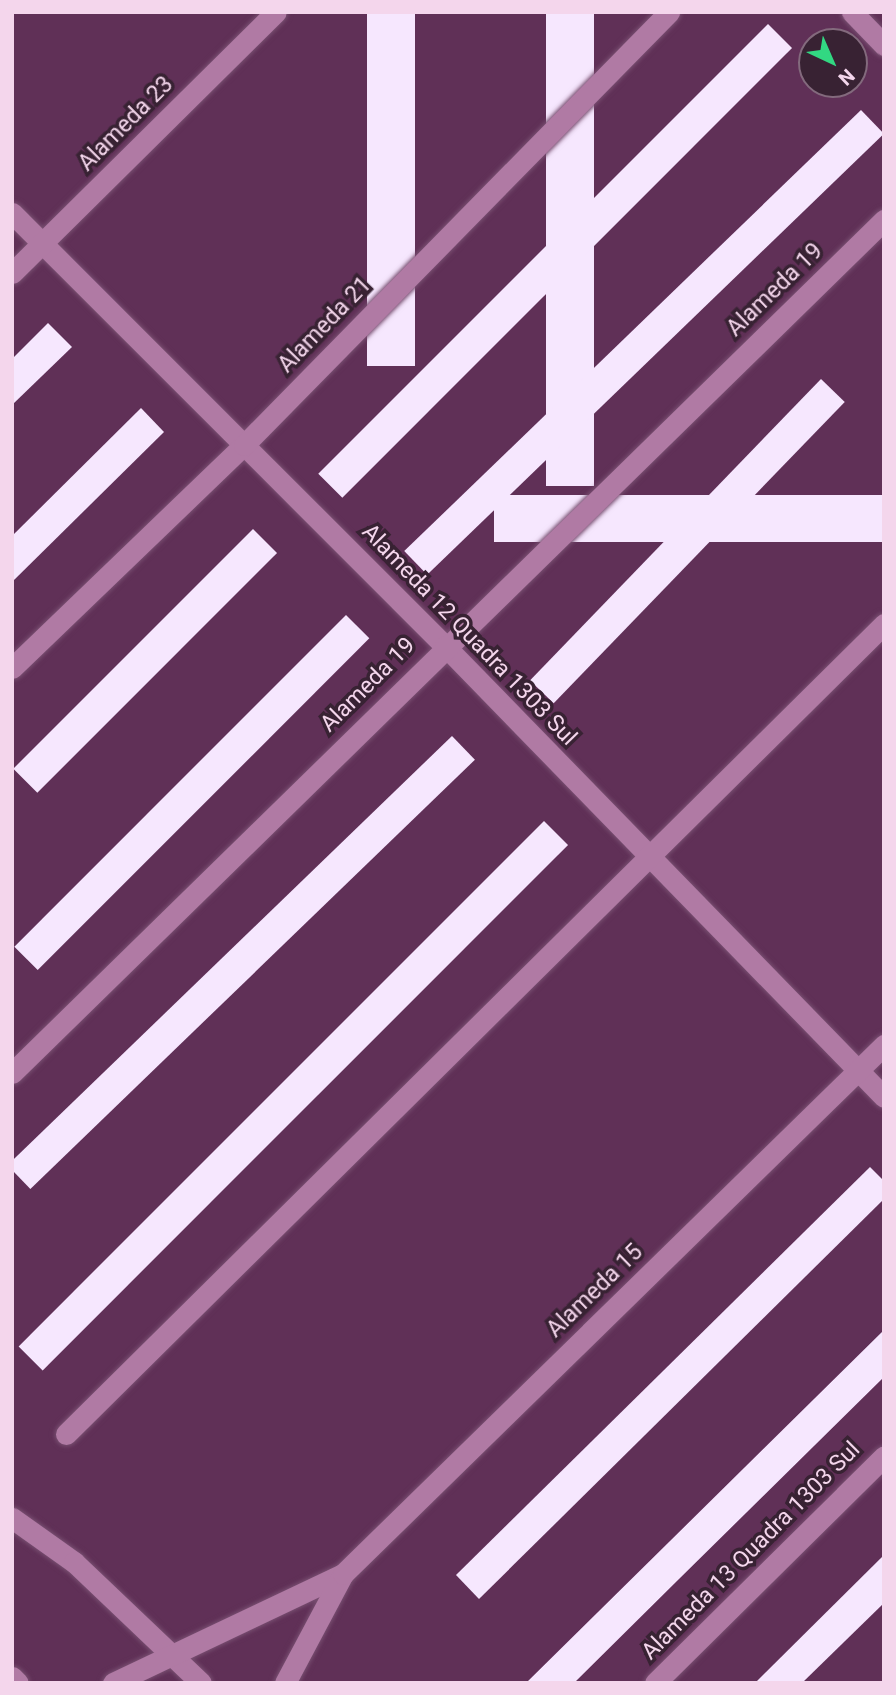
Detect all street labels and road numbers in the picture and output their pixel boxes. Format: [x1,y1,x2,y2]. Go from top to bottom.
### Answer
street label: Alameda 23 [73,71,179,177]
street label: Alameda 19 [721,238,829,342]
street label: Alameda 21 [273,271,377,379]
street label: Alameda 12 Quadra 1303 Sul [356,519,582,751]
street label: Alameda 19 [315,632,421,738]
street label: Alameda 15 [541,1239,649,1343]
street label: Alameda 13 Quadra 1303 Sul [636,1436,866,1666]

